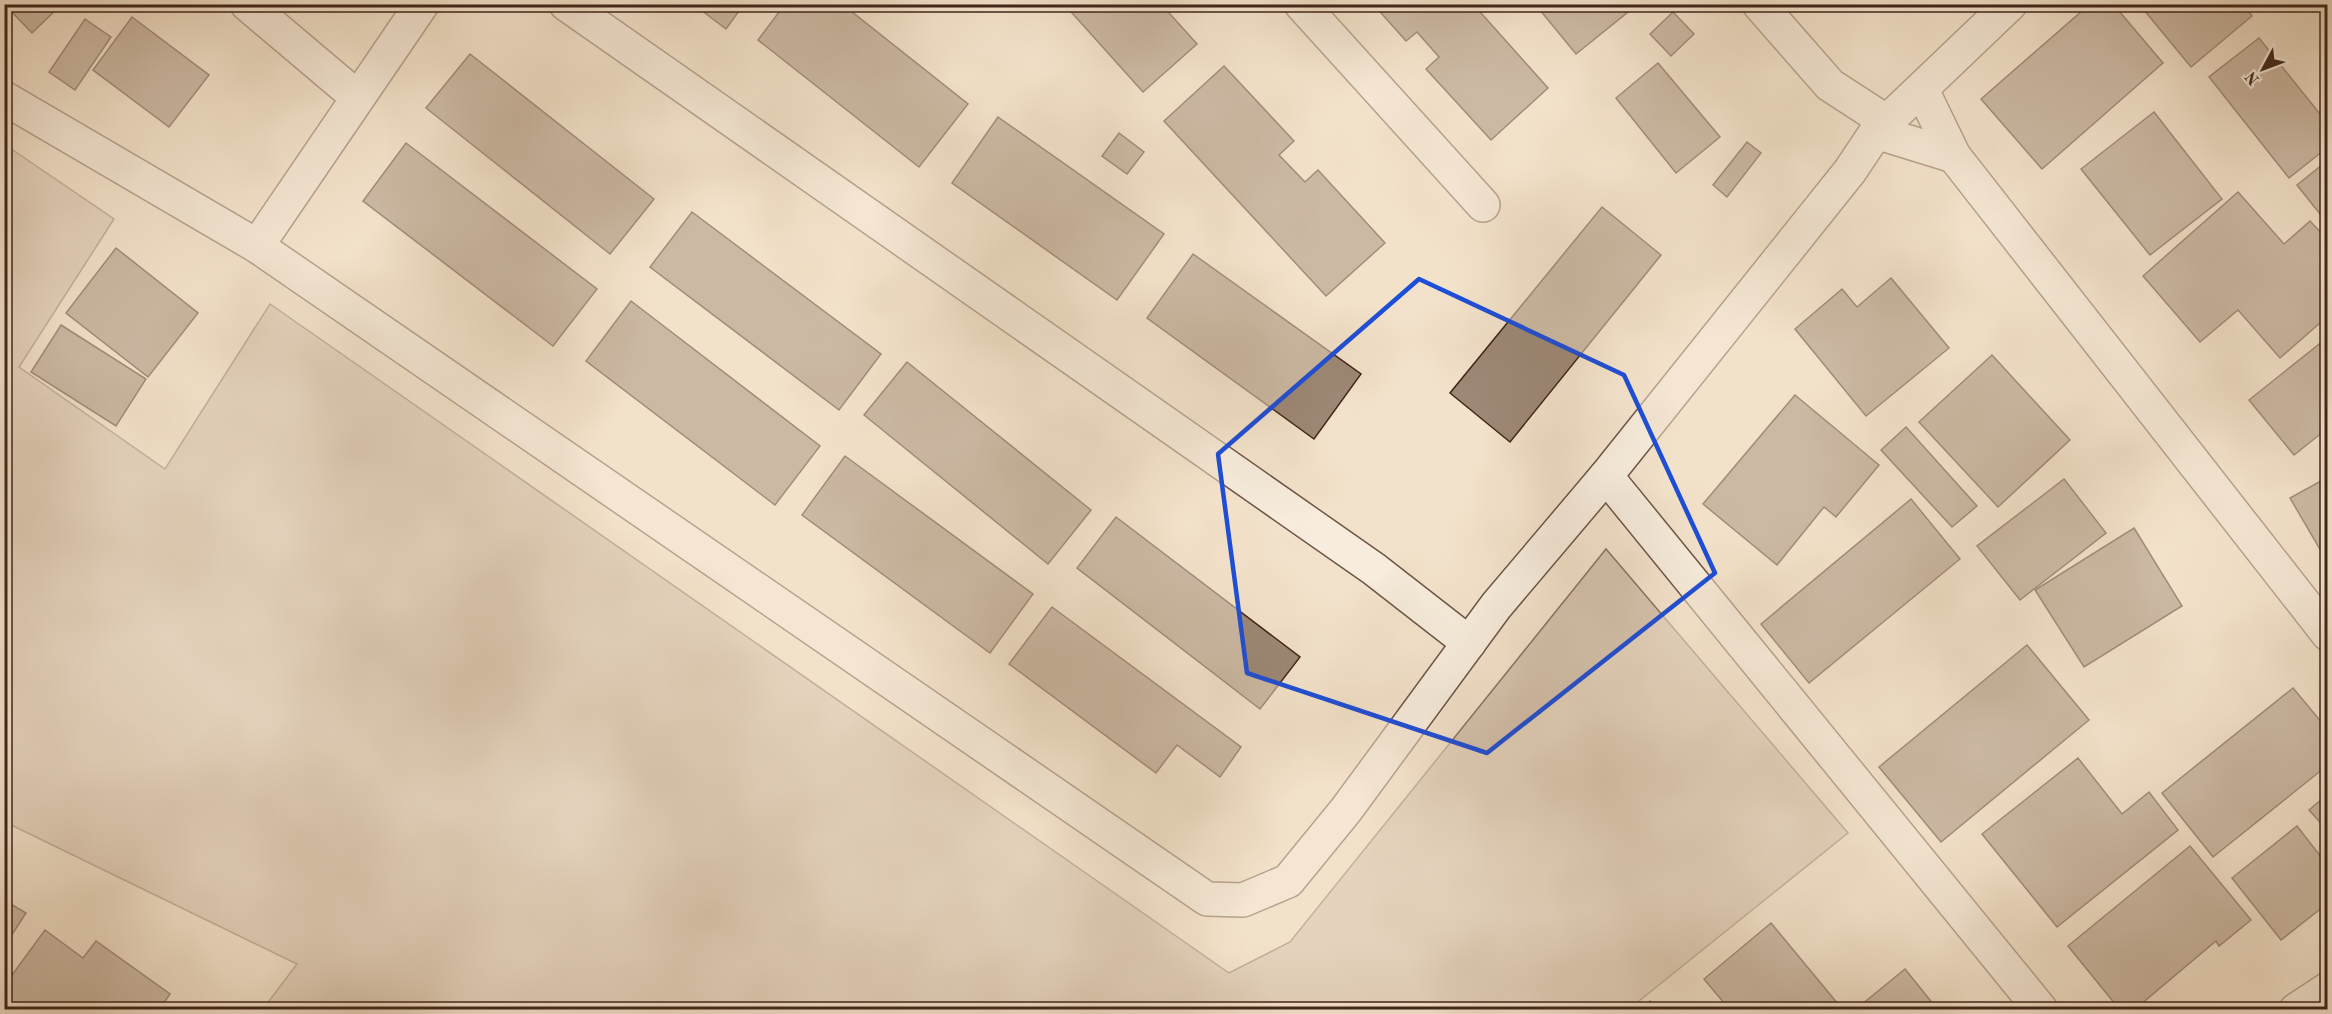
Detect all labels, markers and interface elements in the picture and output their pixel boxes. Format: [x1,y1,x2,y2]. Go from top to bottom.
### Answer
north arrow [2233,39,2293,99]
text: N [2243,67,2263,87]

